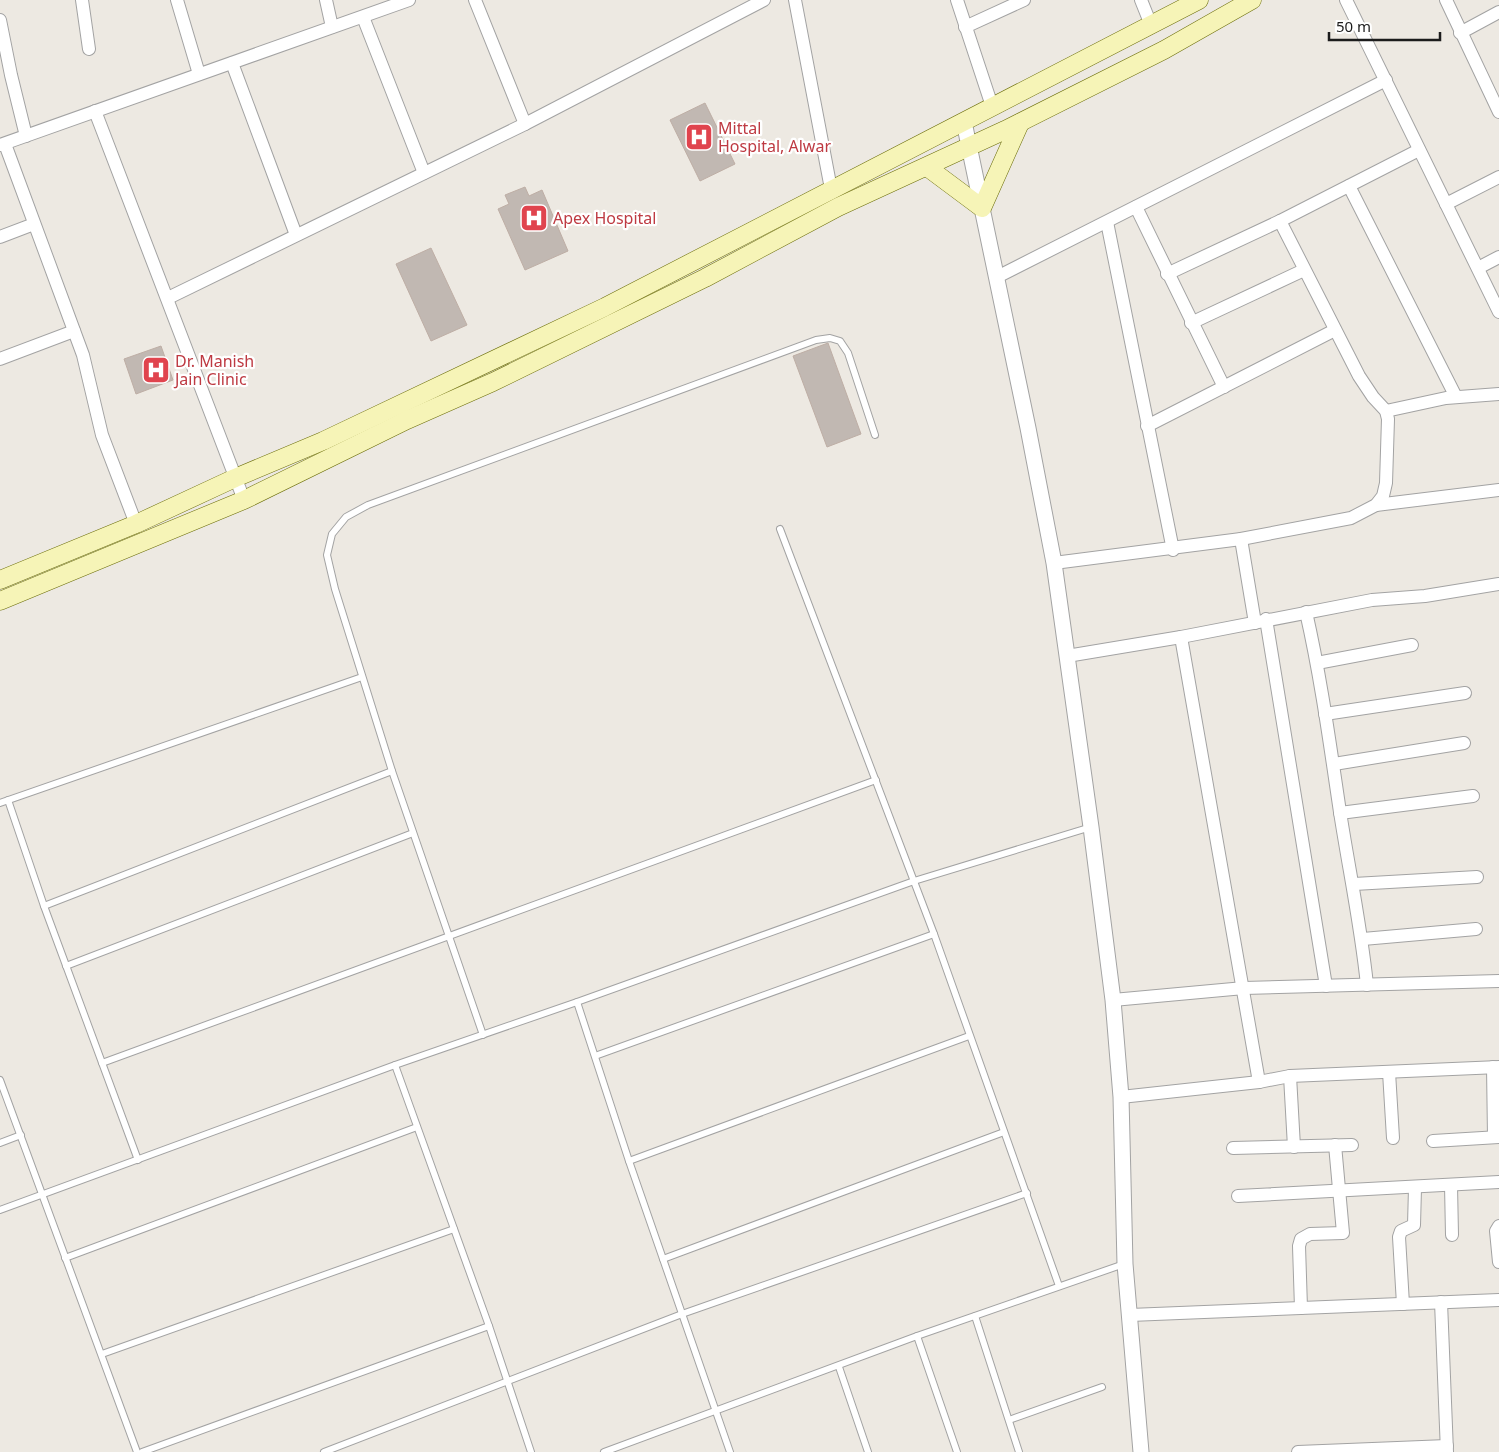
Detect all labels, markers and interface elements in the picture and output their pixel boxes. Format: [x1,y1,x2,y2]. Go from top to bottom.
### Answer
scale bar [1329,10,1440,42]
text: 50 m [1336,16,1371,36]
place label: Mittal Hospital, Alwar [718,117,831,157]
hospital icon: Mittal Hospital, Alwar [684,122,714,152]
hospital icon: Apex Hospital [519,203,549,233]
place label: Apex Hospital [553,207,656,229]
place label: Dr. Manish Jain Clinic [173,350,254,390]
hospital icon: Dr. Manish Jain Clinic [141,355,171,385]

